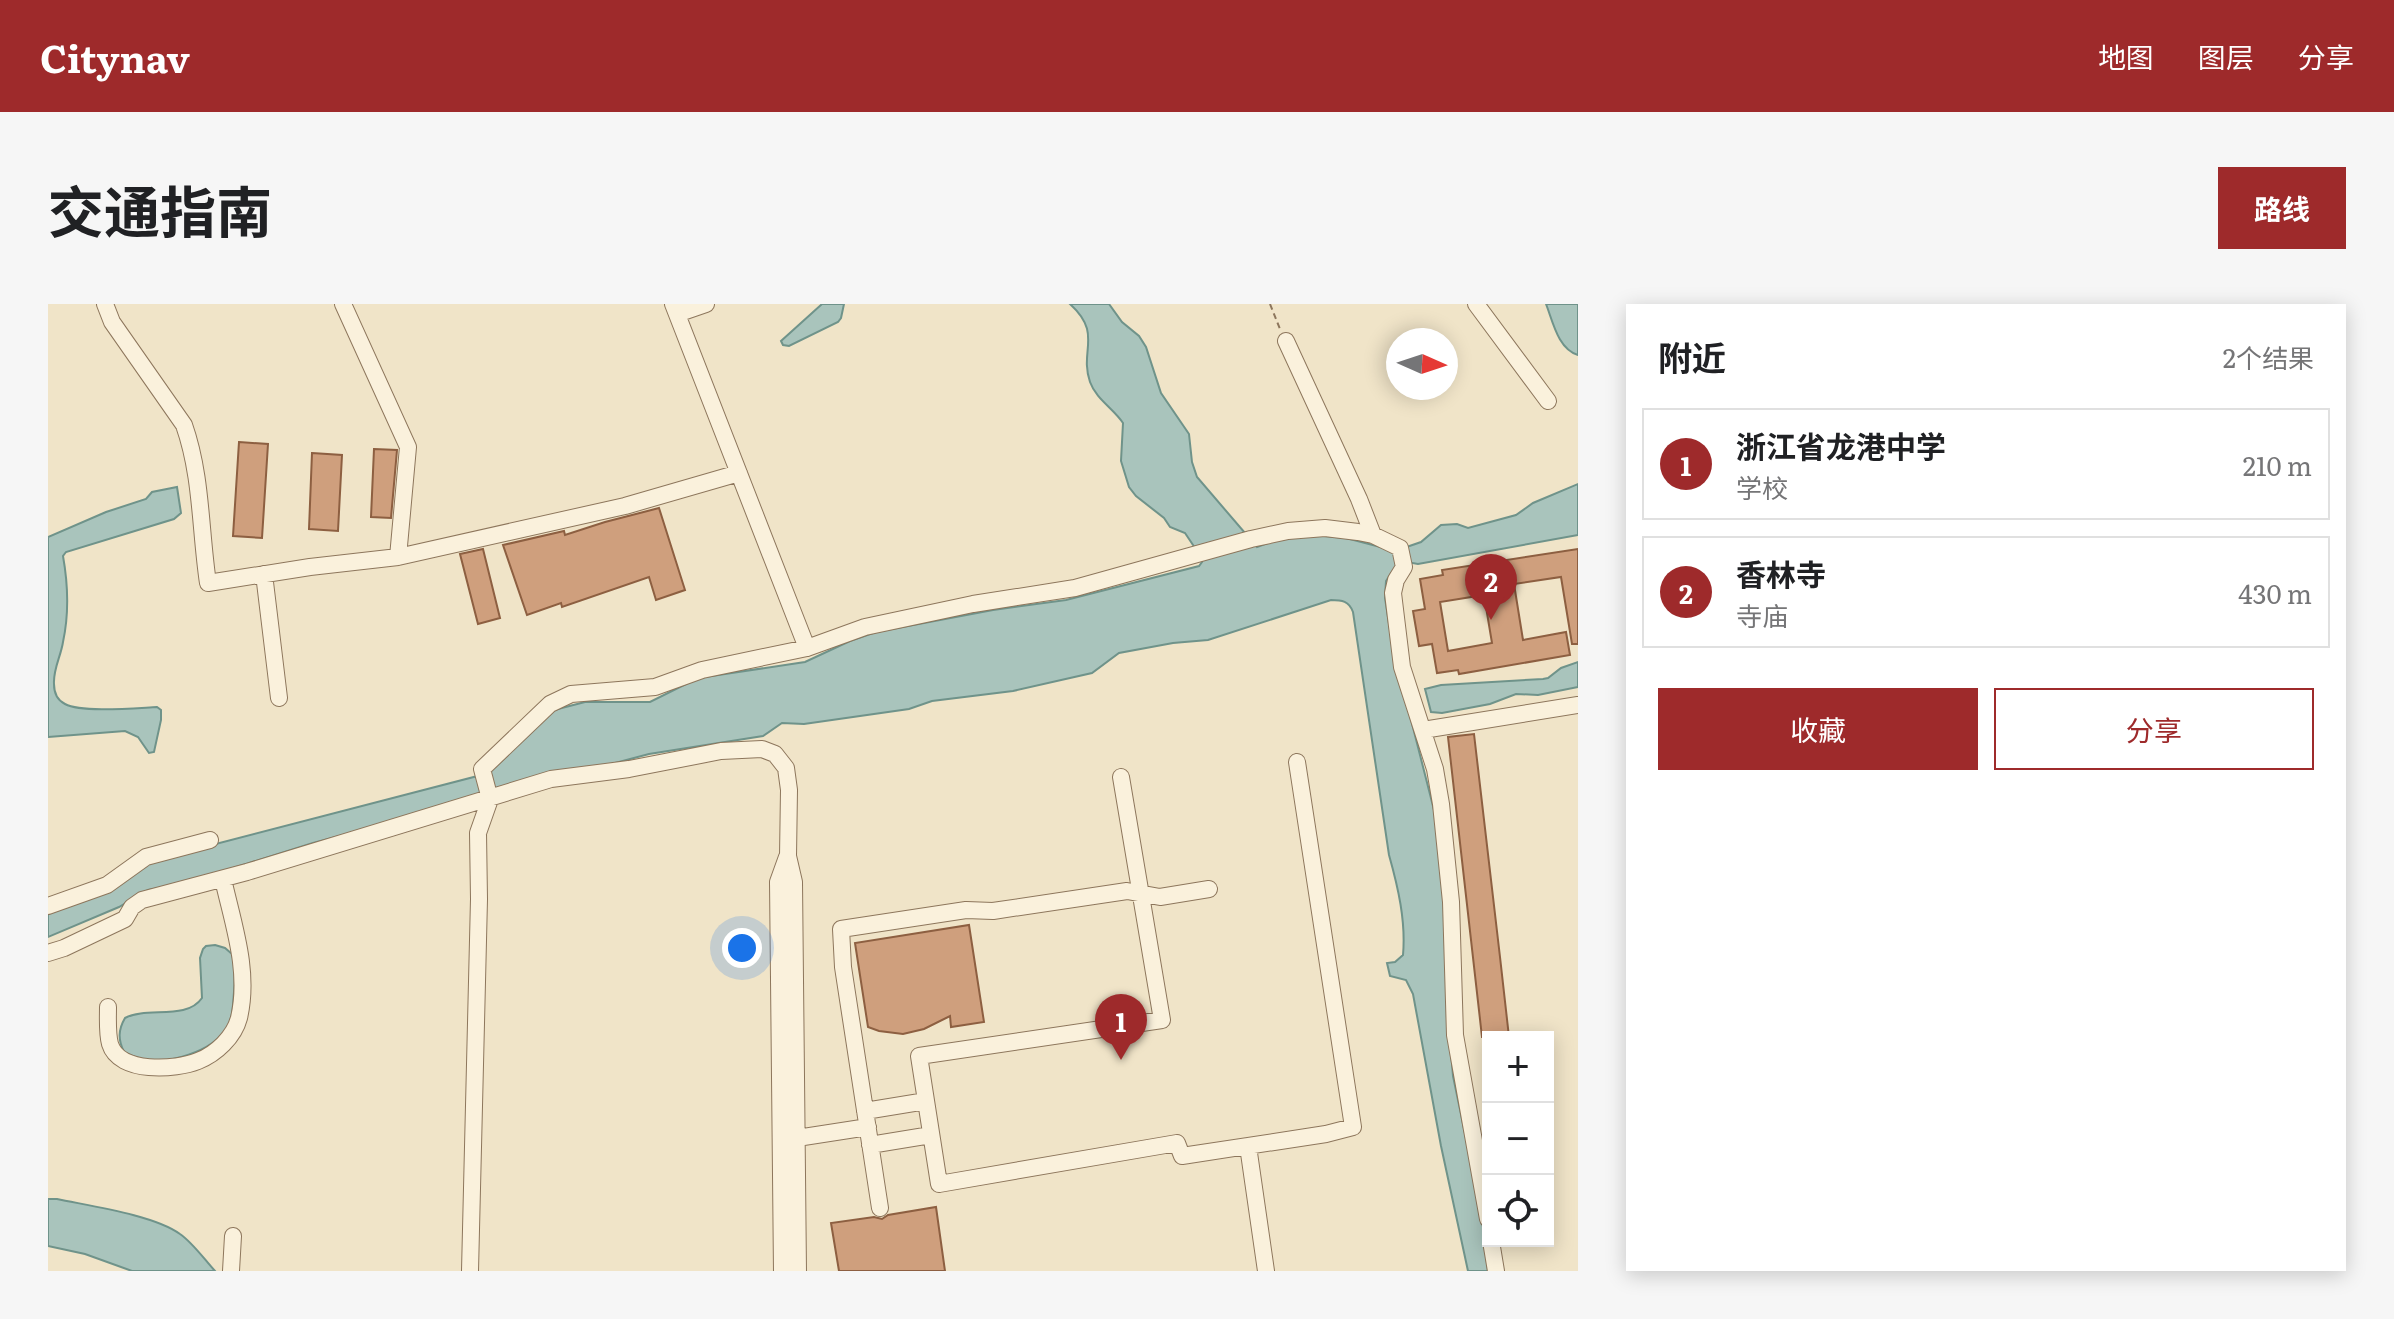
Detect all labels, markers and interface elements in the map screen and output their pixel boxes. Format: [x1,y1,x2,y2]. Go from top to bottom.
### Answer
text: Citynav [40,28,190,85]
text: 地图 [2098,35,2154,77]
text: 图层 [2198,35,2254,77]
text: 分享 [2298,35,2354,77]
text: 交通指南 [48,167,272,250]
button: 路线 [2218,167,2346,249]
north arrow [1386,328,1458,400]
text: 附近 [1658,331,1726,381]
text: 2个结果 [2223,337,2314,376]
text: 浙江省龙港中学 [1736,423,1946,467]
text: 1 [1681,445,1691,484]
text: 210 m [2243,445,2312,484]
text: 学校 [1736,467,1788,506]
text: 香林寺 [1736,551,1826,595]
pin: 2 [1465,554,1517,620]
text: 2 [1679,573,1693,612]
text: 430 m [2238,573,2312,612]
text: 寺庙 [1736,595,1788,634]
button: 收藏 [1658,688,1978,770]
button: 分享 [1994,688,2314,770]
your location [722,928,762,968]
pin: 1 [1095,994,1147,1060]
map controls [1482,1031,1554,1247]
button: + [1482,1031,1554,1103]
button: − [1482,1103,1554,1175]
button: locate [1482,1175,1554,1247]

